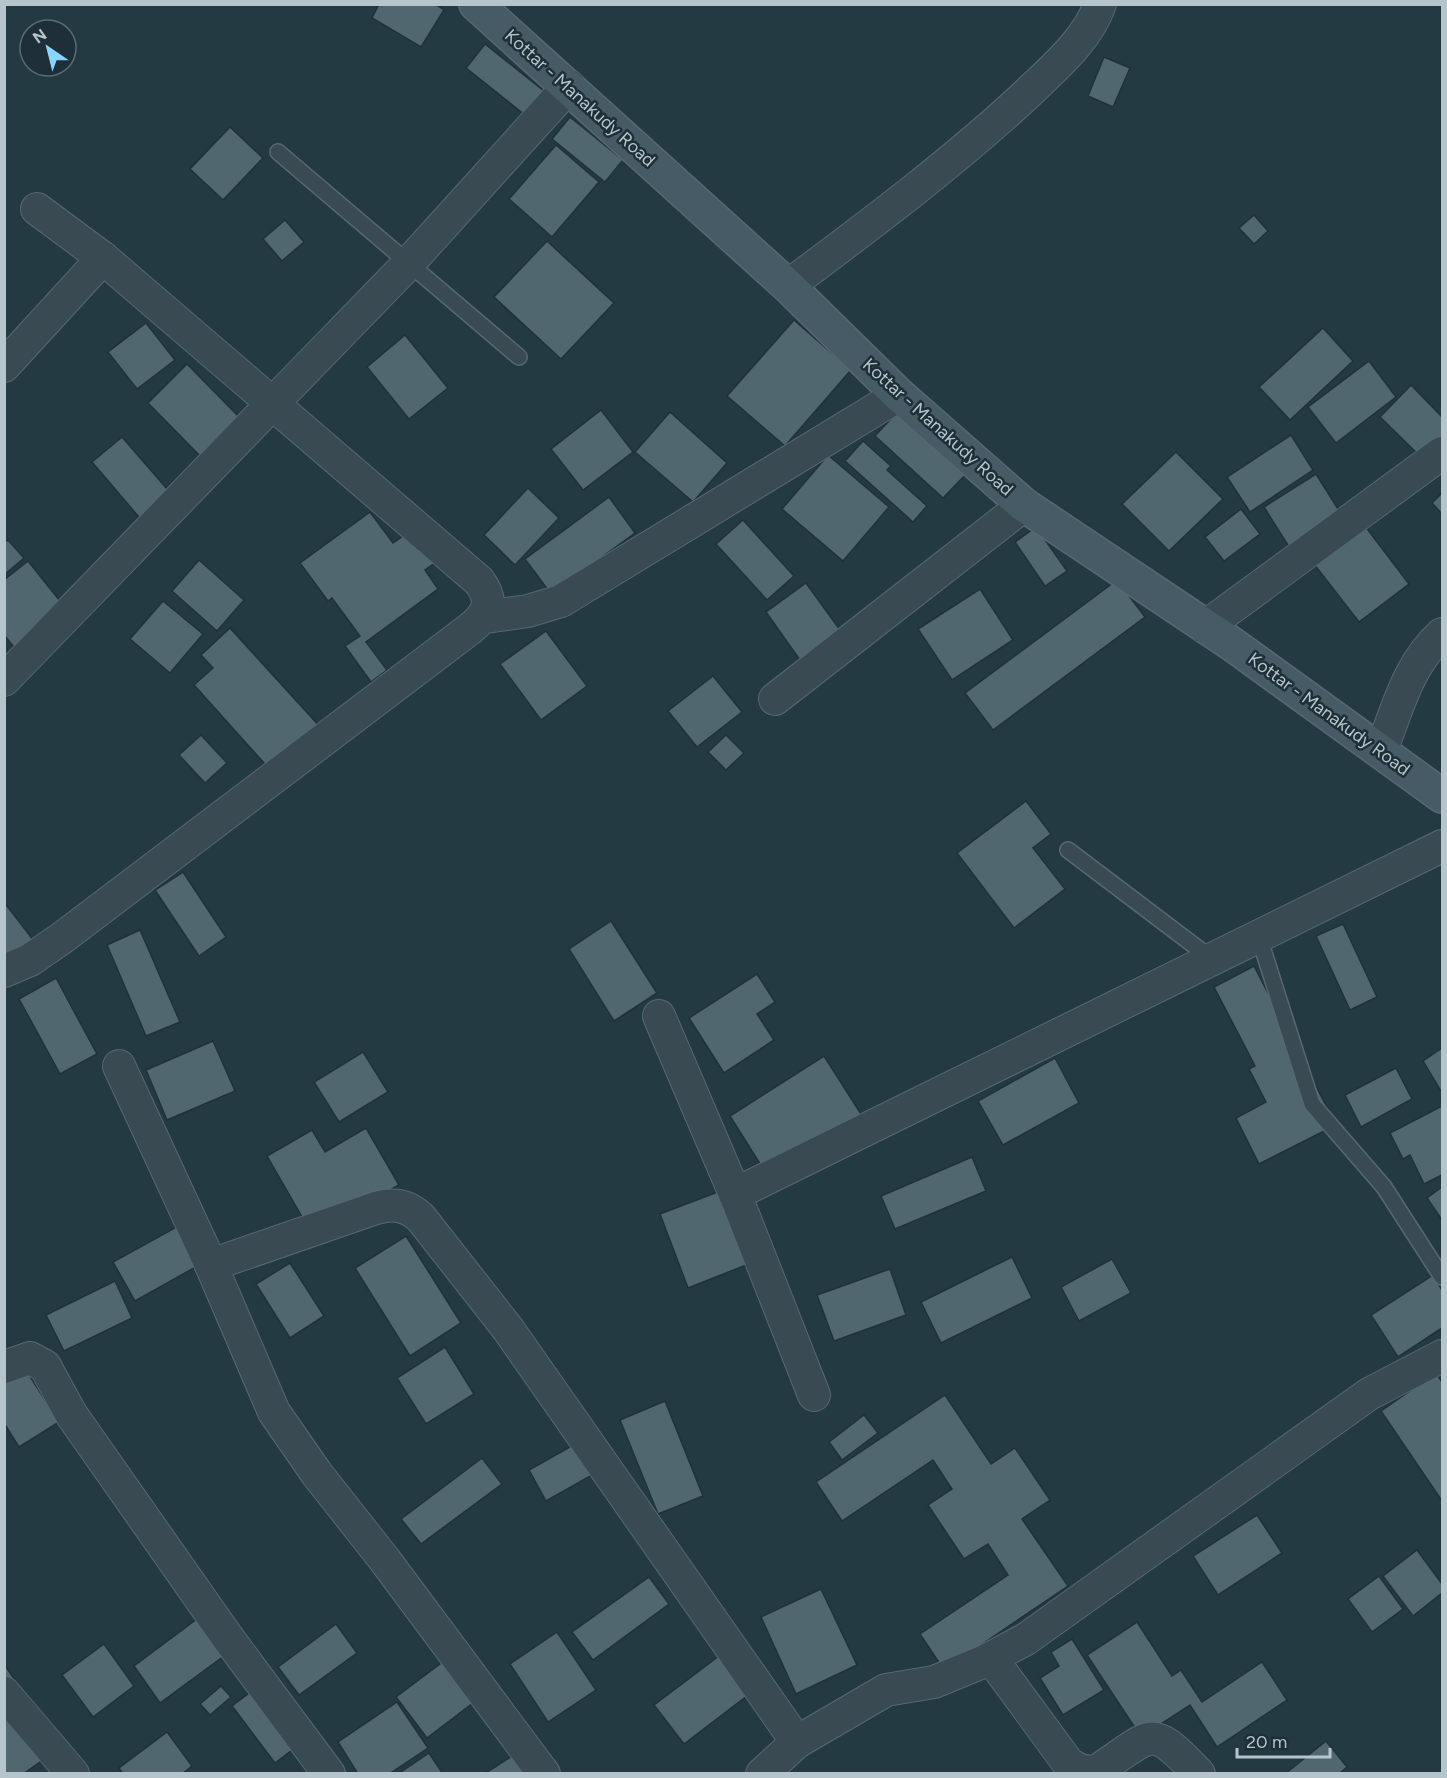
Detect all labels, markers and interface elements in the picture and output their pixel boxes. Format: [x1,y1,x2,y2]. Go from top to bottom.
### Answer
north arrow [18,18,78,78]
text: N [29,25,50,47]
street label: Kottar - Manakudy Road [500,25,660,171]
street label: Kottar - Manakudy Road [858,354,1018,500]
street label: Kottar - Manakudy Road [1244,648,1414,780]
scale bar [1237,1721,1330,1759]
text: 20 m [1246,1731,1287,1753]

